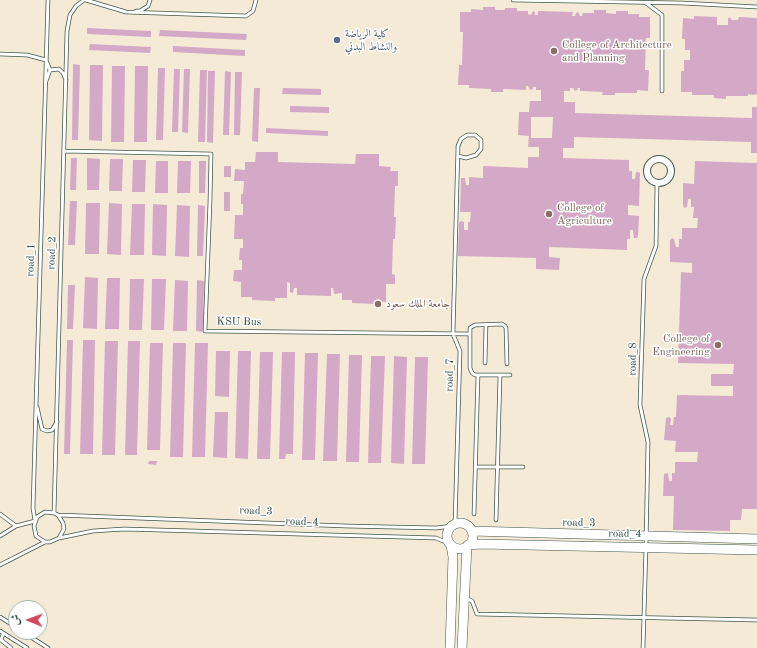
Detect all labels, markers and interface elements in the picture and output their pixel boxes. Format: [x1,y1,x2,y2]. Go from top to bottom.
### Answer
place label: كلية الرياضة والنشاط البدني [345,27,397,53]
marker: كلية الرياضة والنشاط البدني [332,35,342,45]
place label: College of Architecture and Planning [562,38,672,64]
marker: College of Architecture and Planning [549,46,559,56]
place label: College of Agriculture [557,201,612,227]
marker: College of Agriculture [544,209,554,219]
street label: road_2 [45,236,59,270]
street label: road_1 [24,243,38,277]
place label: جامعة الملك سعود [386,297,450,311]
marker: جامعة الملك سعود [373,299,383,309]
street label: KSU Bus [217,315,261,329]
place label: College of Engineering [652,332,710,358]
marker: College of Engineering [713,340,723,350]
street label: road_8 [626,342,640,376]
street label: road_7 [443,358,457,392]
street label: road_3 [239,504,273,518]
street label: road_4 [285,515,319,529]
street label: road_3 [562,516,596,530]
street label: road_4 [608,527,642,541]
north arrow [8,600,48,640]
text: ش [11,614,22,625]

